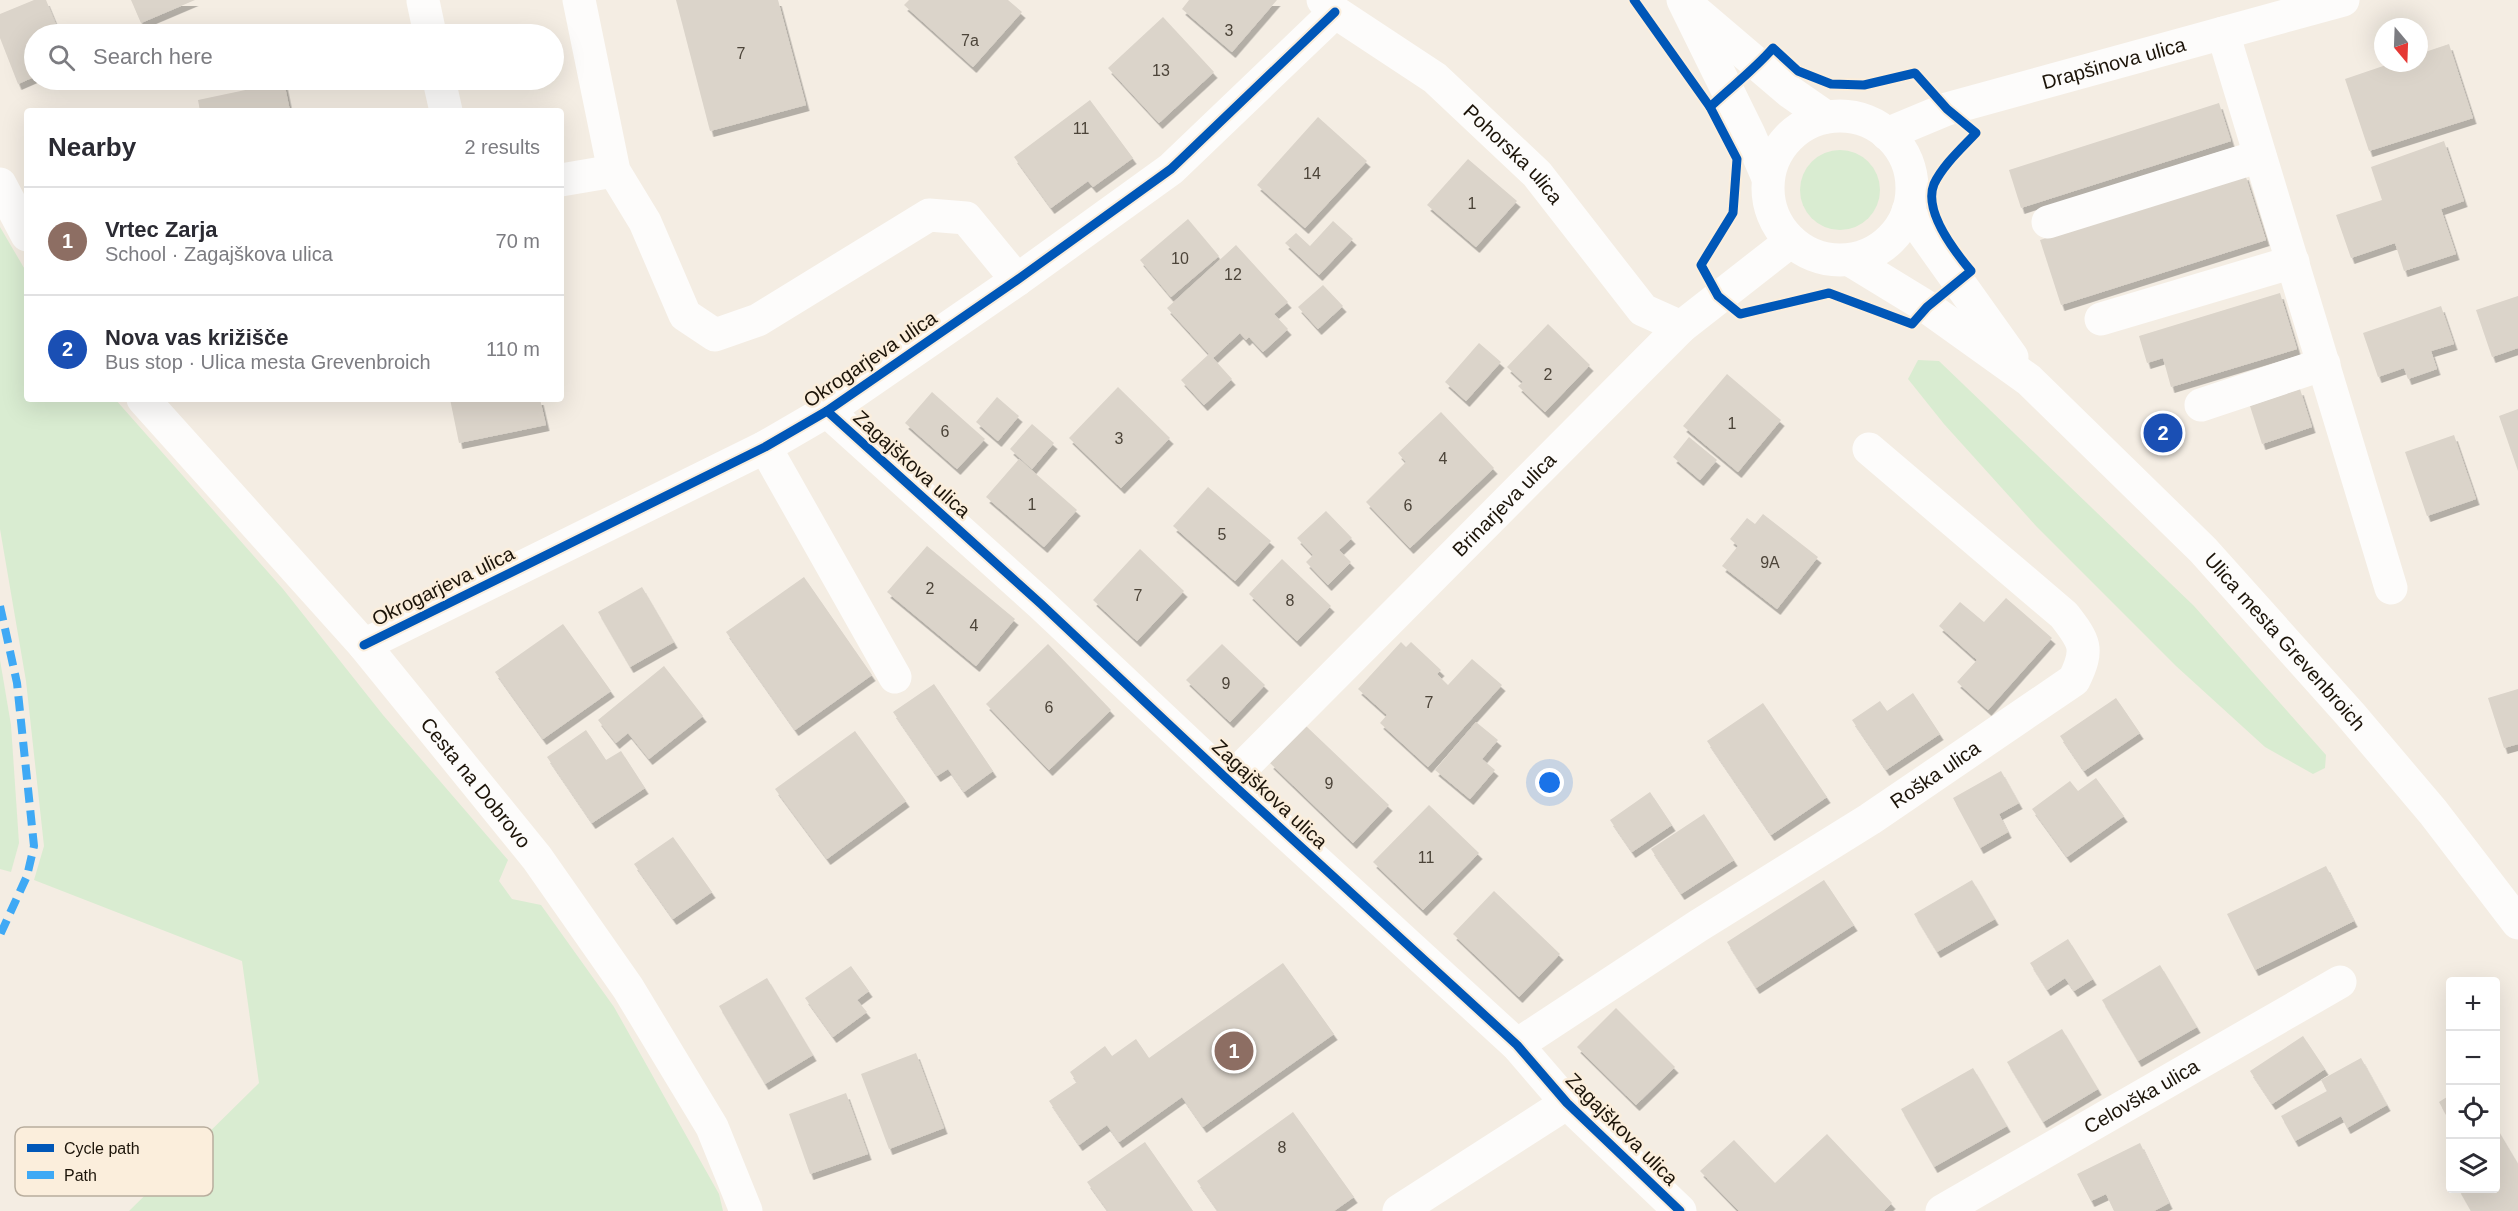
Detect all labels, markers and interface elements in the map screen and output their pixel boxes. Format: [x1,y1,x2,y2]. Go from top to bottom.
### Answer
north arrow [2374,18,2428,72]
house number: 3 [1225,22,1234,39]
search box [24,24,564,90]
house number: 7a [961,32,979,49]
street label: Drapšinova ulica [2040,33,2189,93]
icon: search [45,41,78,74]
text: Search here [93,44,213,69]
house number: 7 [737,45,746,62]
house number: 13 [1152,62,1170,79]
street label: Pohorska ulica [1459,100,1568,209]
house number: 11 [1073,120,1089,137]
text: Nearby [48,132,136,162]
text: 2 results [464,136,540,158]
house number: 14 [1303,165,1321,182]
house number: 1 [1468,195,1477,212]
text: Vrtec Zarja [105,217,218,242]
text: 1 [62,230,73,252]
text: 70 m [496,230,540,252]
text: School · Zagajškova ulica [105,243,333,265]
house number: 10 [1171,250,1189,267]
house number: 12 [1224,266,1242,283]
street label: Okrogarjeva ulica [799,306,941,412]
text: Nova vas križišče [105,325,288,350]
text: 2 [62,338,73,360]
text: 110 m [486,338,540,360]
text: Bus stop · Ulica mesta Grevenbroich [105,351,431,373]
house number: 2 [1544,366,1553,383]
street label: Zagajškova ulica [849,406,975,523]
pin: 2 [2144,410,2182,456]
house number: 1 [1728,415,1737,432]
house number: 6 [941,423,950,440]
house number: 3 [1115,430,1124,447]
street label: Brinarjeva ulica [1448,448,1561,561]
house number: 4 [1439,450,1448,467]
house number: 1 [1028,496,1037,513]
house number: 6 [1404,497,1413,514]
house number: 5 [1218,526,1227,543]
street label: Okrogarjeva ulica [368,542,519,630]
street label: Ulica mesta Grevenbroich [2200,549,2370,735]
house number: 9A [1760,554,1780,571]
house number: 2 [926,580,935,597]
house number: 7 [1134,587,1143,604]
house number: 8 [1286,592,1295,609]
house number: 4 [970,617,979,634]
house number: 9 [1222,675,1231,692]
house number: 7 [1425,694,1434,711]
house number: 6 [1045,699,1054,716]
street label: Cesta na Dobrovo [416,713,535,852]
street label: Zagajškova ulica [1208,735,1333,853]
street label: Roška ulica [1886,736,1985,813]
your location [1535,768,1564,797]
house number: 9 [1325,775,1334,792]
house number: 11 [1418,849,1434,866]
map controls [2446,977,2500,1193]
button: + [2446,977,2500,1031]
pin: 1 [1214,1028,1254,1074]
button: − [2446,1031,2500,1085]
street label: Celovška ulica [2080,1054,2204,1138]
street label: Zagajškova ulica [1562,1069,1683,1190]
button: locate [2446,1085,2500,1139]
legend [15,1127,213,1196]
house number: 8 [1278,1139,1287,1156]
button: layers [2446,1139,2500,1193]
text: Cycle path [64,1140,140,1157]
text: Path [64,1167,97,1184]

